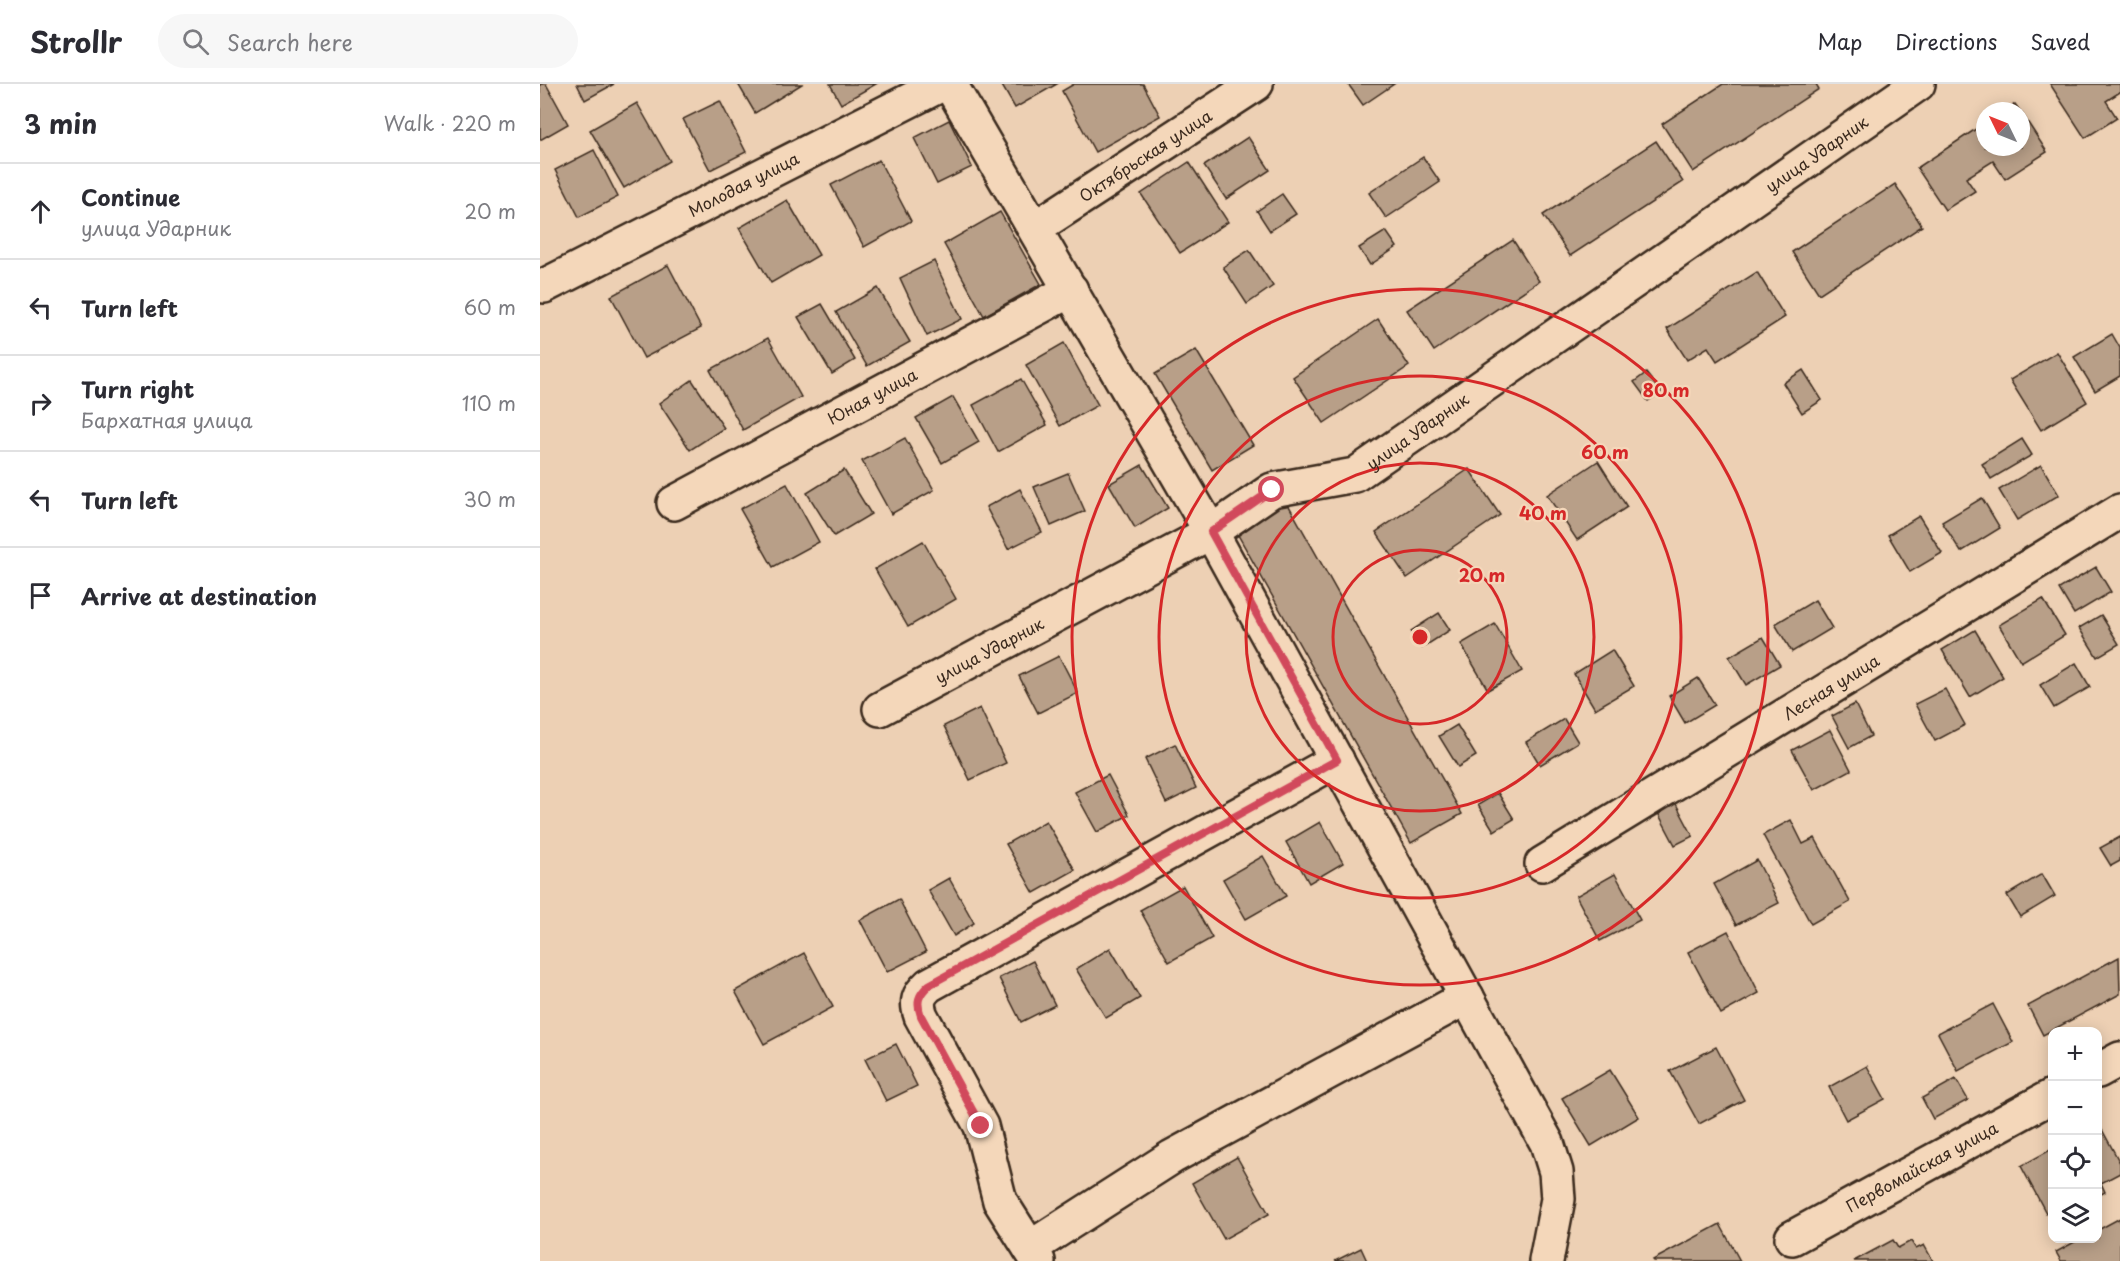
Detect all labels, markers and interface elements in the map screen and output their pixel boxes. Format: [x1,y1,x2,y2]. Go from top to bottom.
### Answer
search box [158,14,578,68]
text: Strollr [30,20,122,63]
icon: search [179,25,212,58]
text: Search here [227,25,353,58]
text: Map [1817,25,1862,57]
text: Directions [1895,25,1997,57]
text: Saved [2030,25,2090,57]
north arrow [1976,102,2030,156]
street label: Октябрьская улица [1074,103,1216,207]
text: 3 min [24,104,97,143]
text: Walk · 220 m [384,108,516,138]
street label: улица Ударник [1760,109,1873,198]
street label: Молодая улица [684,146,803,222]
text: Continue [81,180,180,213]
icon: ahead [24,195,57,228]
text: 20 m [464,196,516,226]
text: улица Ударник [81,213,231,243]
icon: left [24,291,57,324]
text: Turn left [81,291,178,324]
text: 60 m [464,292,516,322]
street label: Юная улица [823,362,921,430]
text: Turn right [81,372,194,405]
text: 80 m [1642,376,1690,403]
street label: улица Ударник [1361,386,1474,475]
icon: right [24,387,57,420]
text: 110 m [462,388,516,418]
text: Бархатная улица [81,405,253,435]
text: 60 m [1581,438,1629,465]
route start [1258,476,1284,502]
icon: left [24,483,57,516]
text: Turn left [81,483,178,516]
text: 30 m [463,484,516,514]
text: 40 m [1519,499,1567,526]
text: 20 m [1459,561,1505,588]
icon: arrive [24,579,57,612]
text: Arrive at destination [81,579,317,612]
street label: улица Ударник [930,610,1048,689]
centre of rings [1410,627,1430,647]
street label: Лесная улица [1778,648,1883,725]
map controls [2048,1027,2102,1243]
button: + [2048,1027,2102,1081]
button: − [2048,1081,2102,1135]
route end [967,1112,993,1138]
street label: Первомайская улица [1841,1115,2002,1217]
button: locate [2048,1135,2102,1189]
button: layers [2048,1189,2102,1243]

